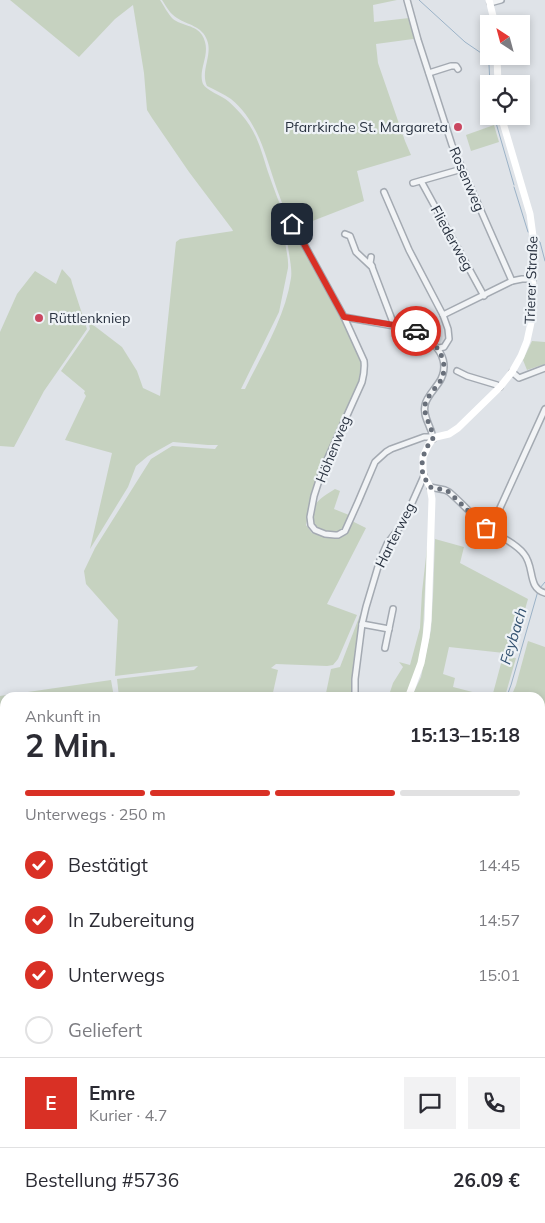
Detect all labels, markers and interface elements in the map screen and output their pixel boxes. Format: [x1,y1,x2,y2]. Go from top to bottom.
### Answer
north arrow [480,15,530,65]
map controls [480,15,530,125]
button: locate [480,75,530,125]
place label: Pfarrkirche St. Margareta [285,118,448,136]
marker: Pfarrkirche St. Margareta [452,121,464,133]
street label: Rosenweg [445,144,489,214]
street label: Fliederweg [427,202,477,274]
pin [271,203,313,245]
icon: home [278,210,306,238]
street label: Trierer Straße [520,236,542,324]
courier [391,306,441,356]
place label: Rüttlenkniep [49,309,130,327]
marker: Rüttlenkniep [33,312,45,324]
icon: car [402,317,430,345]
street label: Höhenweg [311,413,355,485]
street label: Harterweg [371,499,419,571]
pin [465,507,507,549]
icon: bag [472,514,500,542]
water label: Feybach [495,605,531,667]
text: Ankunft in [25,706,101,726]
text: 15:13–15:18 [410,723,520,747]
text: 2 Min. [25,725,116,765]
text: Unterwegs · 250 m [25,804,166,824]
icon: check [25,851,53,879]
text: Bestätigt [68,853,148,877]
text: 14:45 [478,855,520,875]
icon: check [25,906,53,934]
text: In Zubereitung [68,908,195,932]
text: 14:57 [478,910,520,930]
icon: check [25,961,53,989]
text: Unterwegs [68,963,165,987]
text: 15:01 [478,965,520,985]
text: Geliefert [68,1018,142,1042]
button: chat [404,1077,456,1129]
button: phone [468,1077,520,1129]
text: Emre [89,1081,135,1105]
text: E [45,1091,57,1115]
text: Kurier · 4.7 [89,1105,167,1125]
text: Bestellung #5736 [25,1168,179,1192]
text: 26.09 € [453,1168,520,1192]

